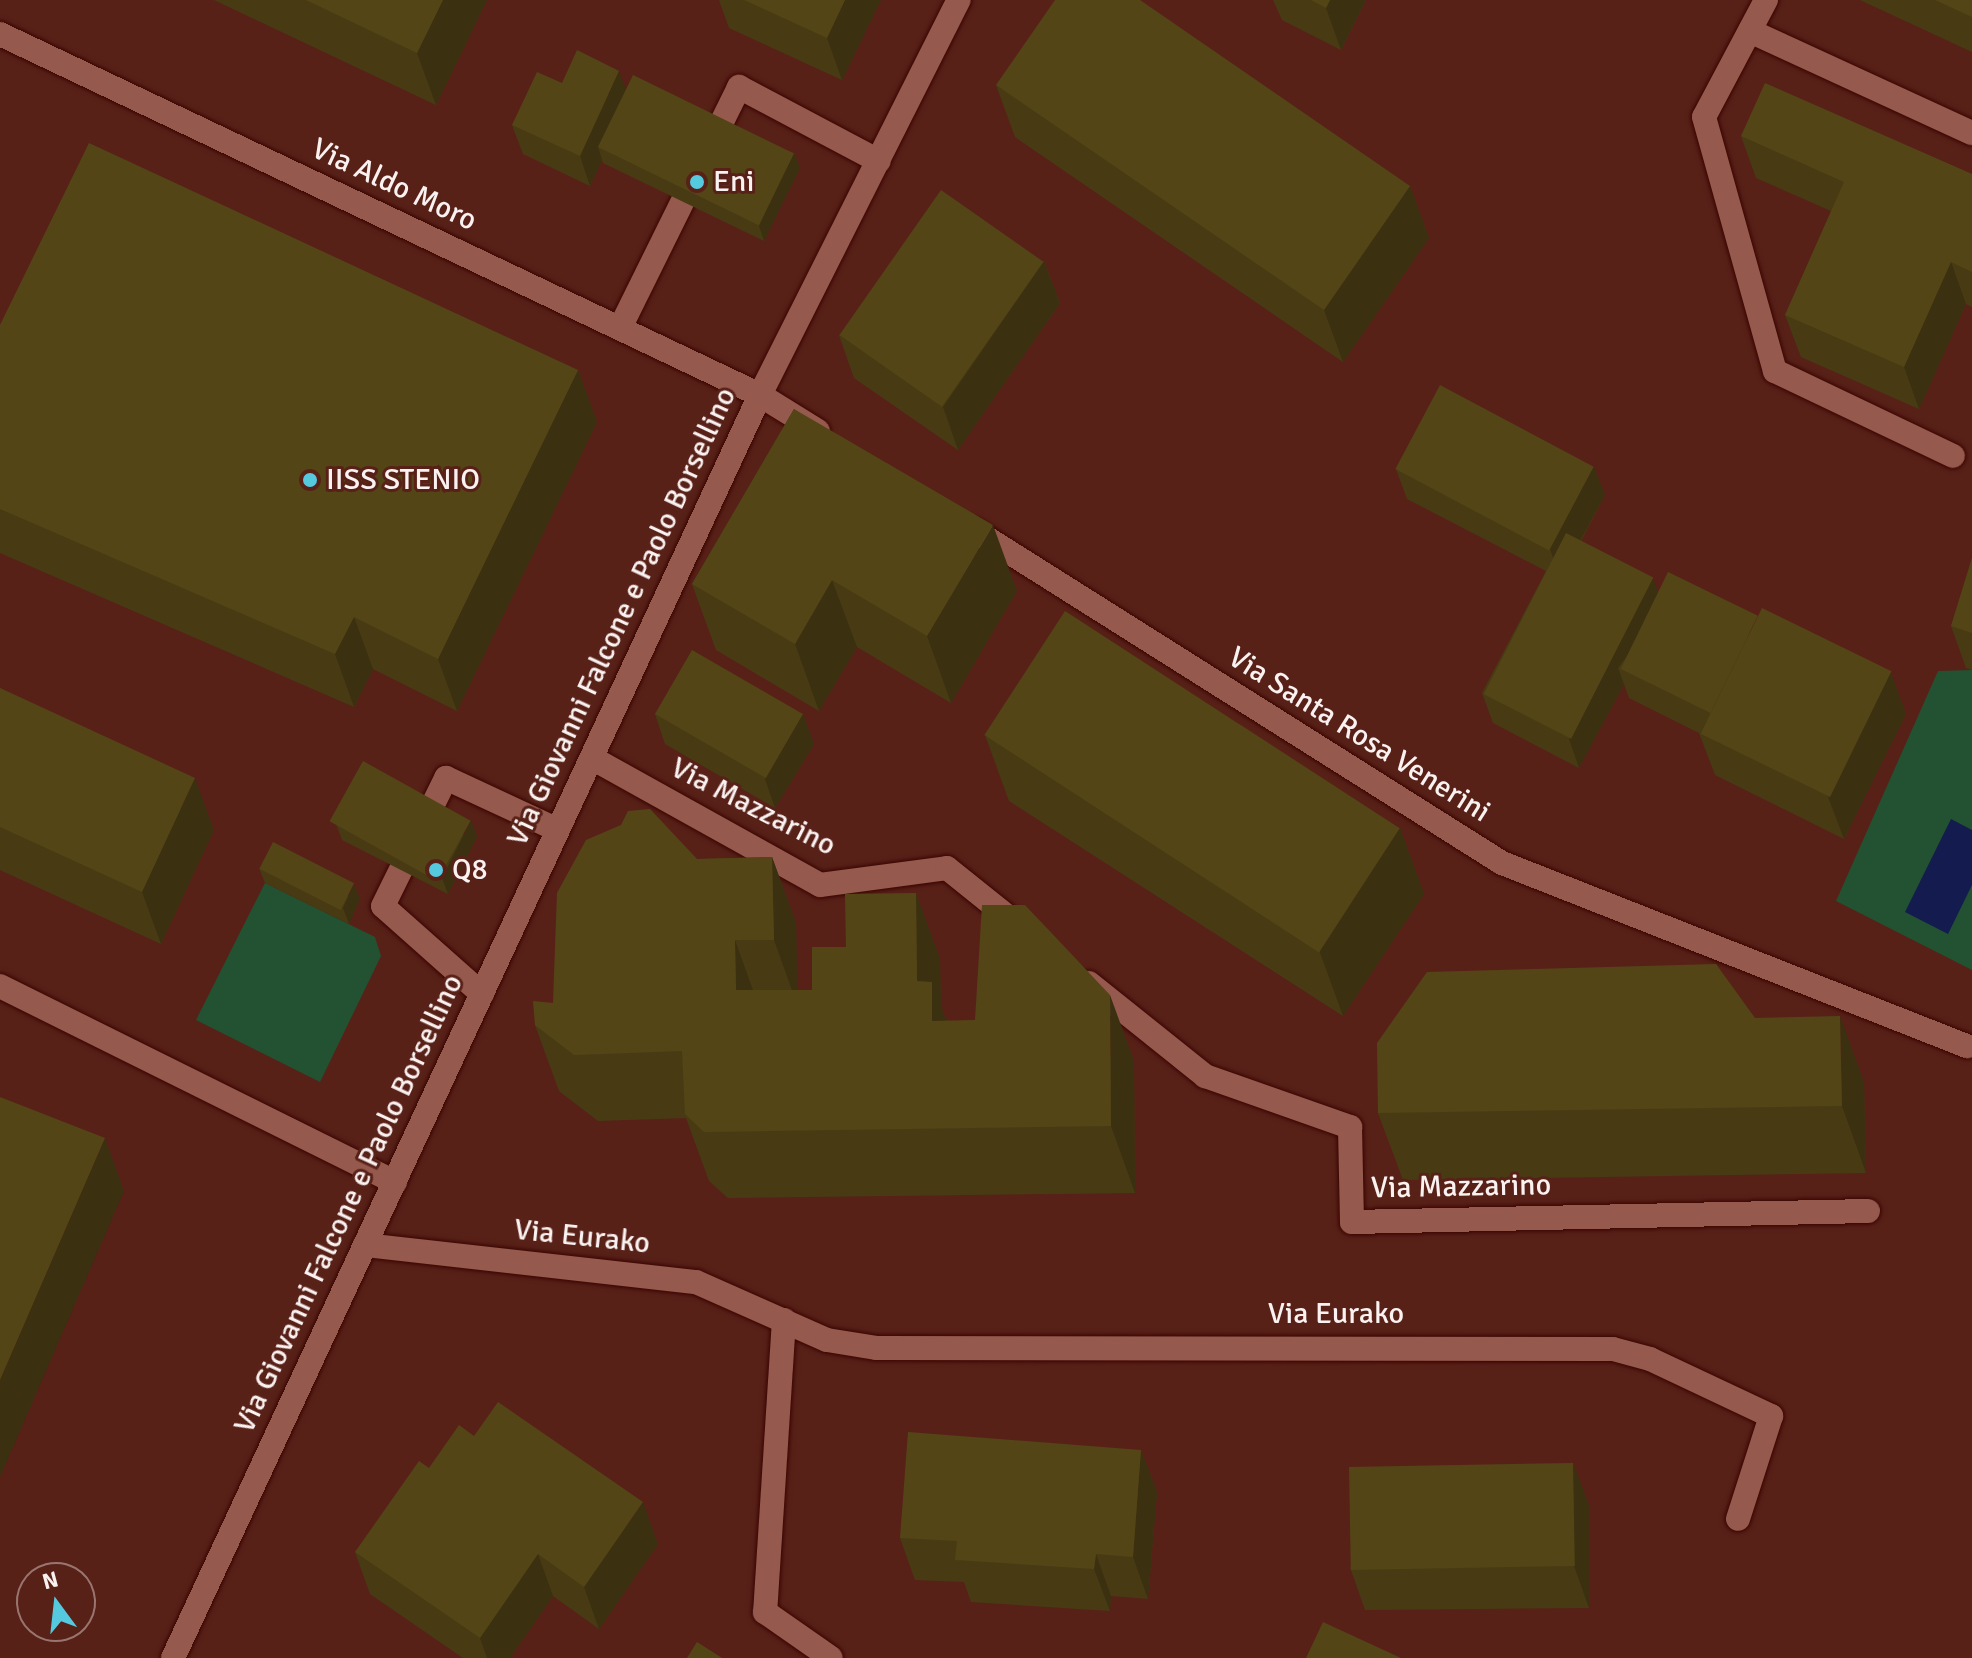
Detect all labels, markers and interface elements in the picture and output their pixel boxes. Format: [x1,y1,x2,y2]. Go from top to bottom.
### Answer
street label: Via Aldo Moro [306,131,482,239]
place label: Eni [713,164,754,200]
marker: Eni [688,173,706,191]
street label: Via Giovanni Falcone e Paolo Borsellino [500,382,744,852]
place label: IISS STENIO [326,462,480,498]
marker: IISS STENIO [301,471,319,489]
street label: Via Santa Rosa Venerini [1221,640,1497,830]
street label: Via Mazzarino [665,750,841,864]
place label: Q8 [452,852,488,888]
marker: Q8 [427,861,445,879]
street label: Via Giovanni Falcone e Paolo Borsellino [227,969,471,1439]
street label: Via Mazzarino [1371,1167,1551,1207]
street label: Via Eurako [512,1212,652,1262]
street label: Via Eurako [1268,1296,1404,1332]
north arrow [16,1562,96,1642]
text: N [39,1565,61,1595]

